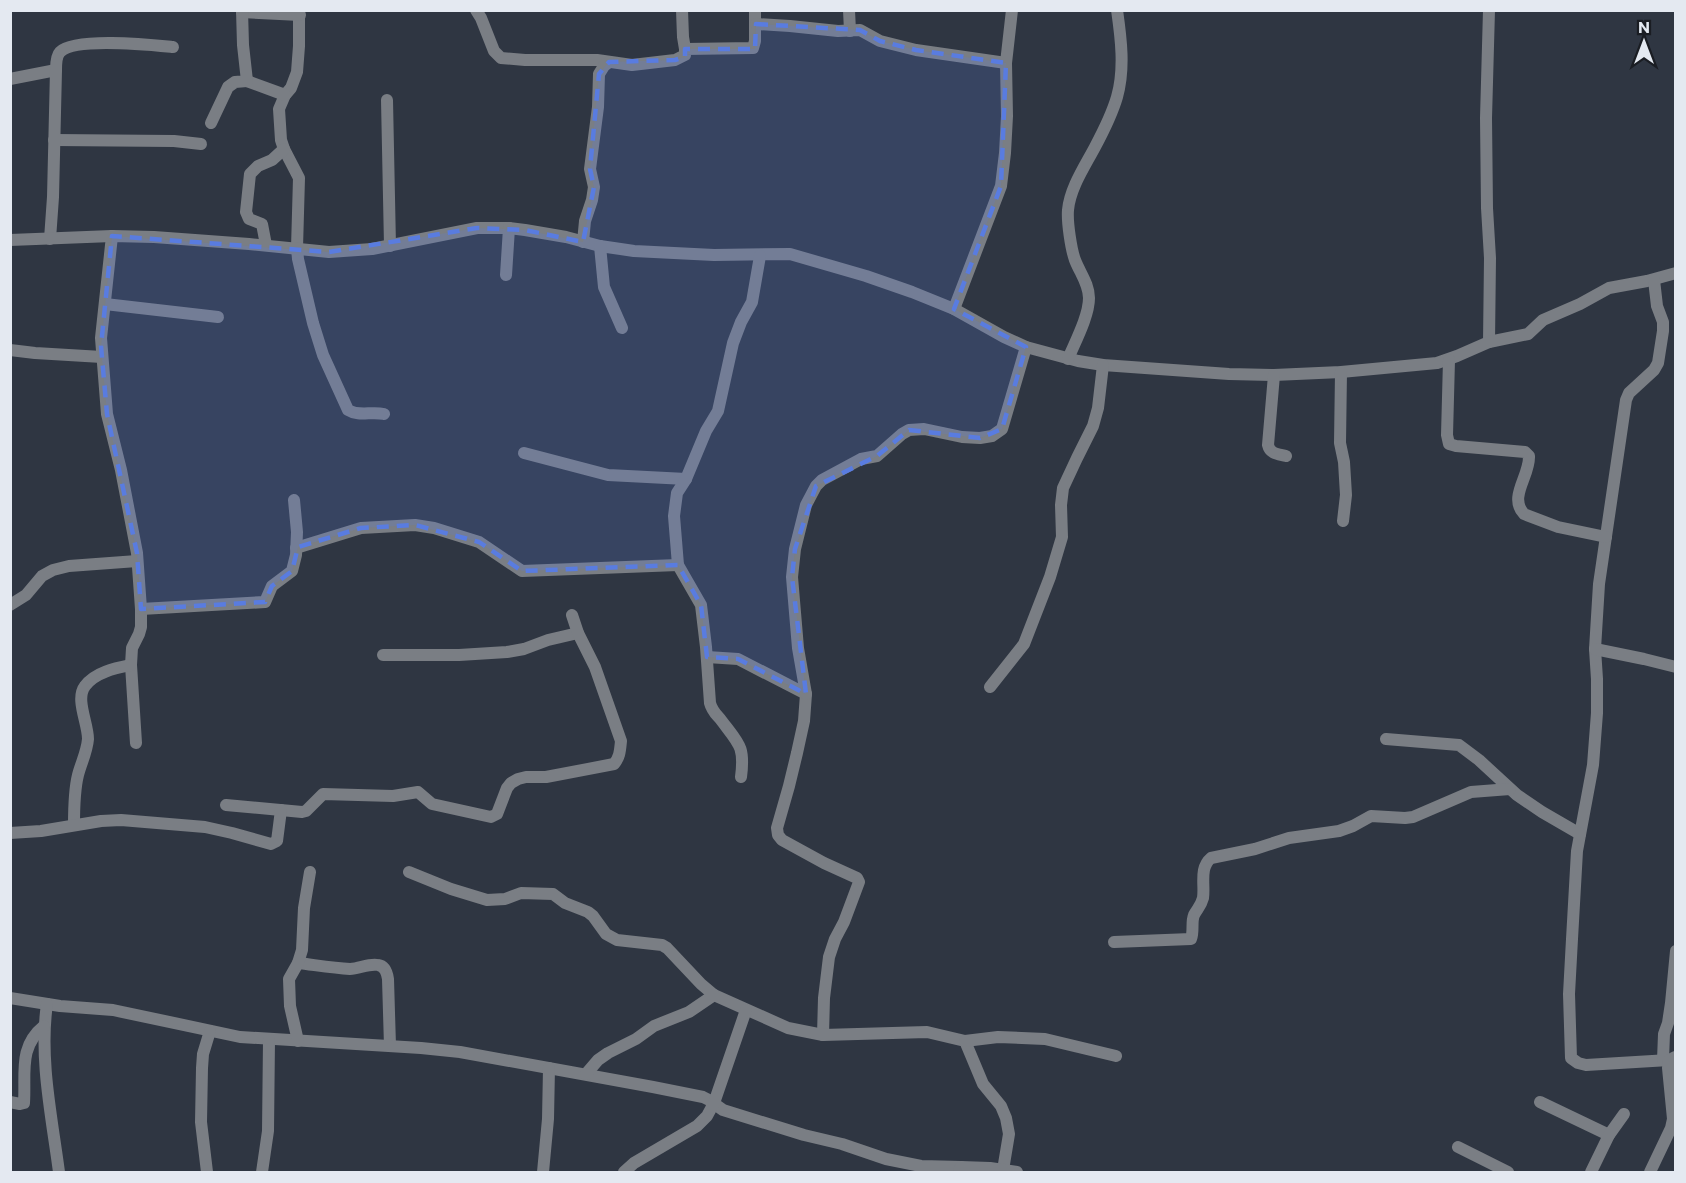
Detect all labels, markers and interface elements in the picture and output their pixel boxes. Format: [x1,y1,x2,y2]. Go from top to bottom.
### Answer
north arrow [1614,12,1674,72]
text: N [1638,17,1650,36]

